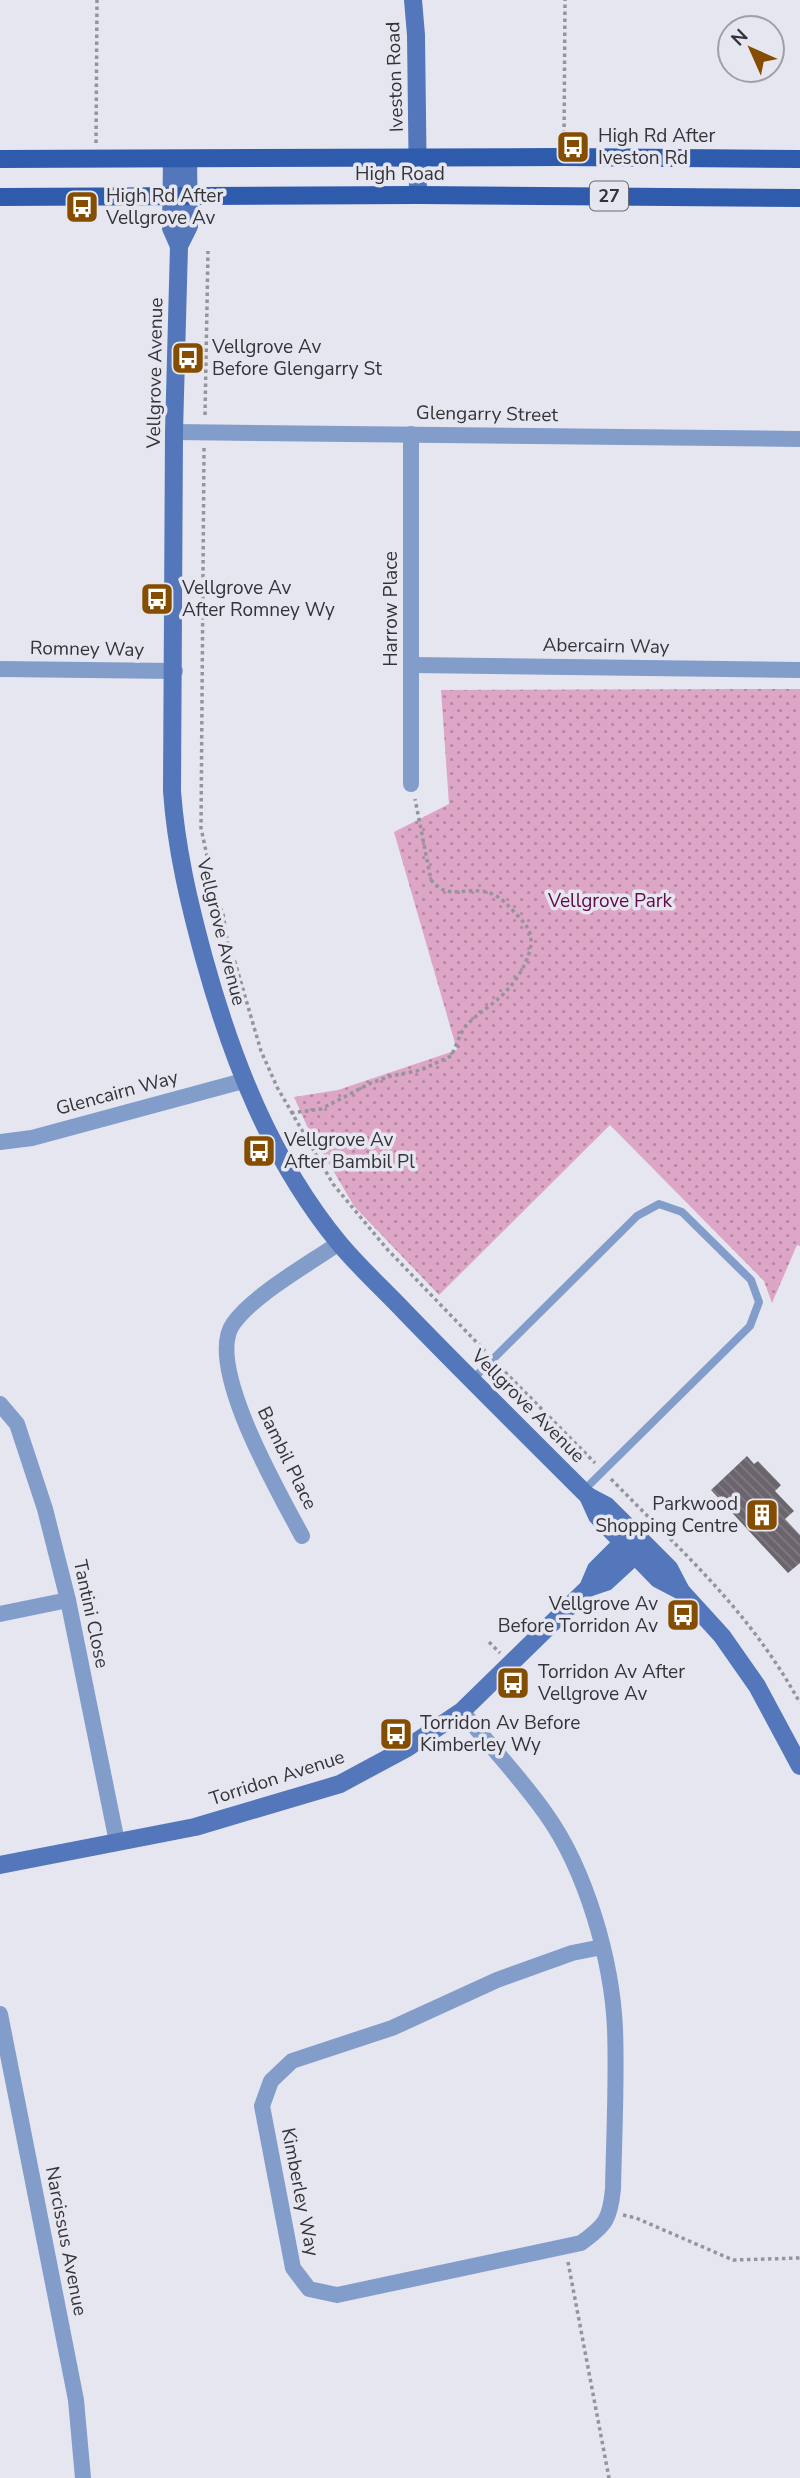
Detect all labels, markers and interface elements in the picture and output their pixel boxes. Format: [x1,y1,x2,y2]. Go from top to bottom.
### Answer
north arrow [716,14,786,84]
street label: Iveston Road [380,21,410,133]
text: N [725,23,754,52]
place label: High Rd After Iveston Rd [598,123,715,171]
bus stop icon: High Rd After Iveston Rd [554,128,592,166]
street label: High Road [355,161,445,187]
road number: 27 [590,182,628,210]
place label: High Rd After Vellgrove Av [105,183,223,231]
bus stop icon: High Rd After Vellgrove Av [63,188,101,226]
street label: Vellgrove Avenue [141,297,169,450]
place label: Vellgrove Av Before Glengarry St [211,334,382,382]
bus stop icon: Vellgrove Av Before Glengarry St [169,339,207,377]
street label: Glengarry Street [416,400,559,428]
street label: Harrow Place [378,551,404,667]
place label: Vellgrove Av After Romney Wy [181,575,335,623]
bus stop icon: Vellgrove Av After Romney Wy [138,580,176,618]
street label: Abercairn Way [542,632,670,660]
street label: Romney Way [30,635,145,663]
street label: Vellgrove Avenue [190,855,252,1008]
park label: Vellgrove Park [547,888,673,914]
street label: Glencairn Way [53,1064,181,1122]
place label: Vellgrove Av After Bambil Pl [283,1127,415,1175]
bus stop icon: Vellgrove Av After Bambil Pl [240,1132,278,1170]
street label: Vellgrove Avenue [465,1343,591,1469]
street label: Bambil Place [251,1402,323,1514]
place label: Parkwood Shopping Centre [595,1491,738,1539]
building icon: Parkwood Shopping Centre [743,1496,781,1534]
street label: Tantini Close [67,1557,115,1671]
place label: Vellgrove Av Before Torridon Av [498,1591,658,1639]
bus stop icon: Vellgrove Av Before Torridon Av [664,1596,702,1634]
place label: Torridon Av After Vellgrove Av [537,1659,685,1707]
bus stop icon: Torridon Av After Vellgrove Av [494,1664,532,1702]
place label: Torridon Av Before Kimberley Wy [420,1710,580,1758]
bus stop icon: Torridon Av Before Kimberley Wy [377,1715,415,1753]
street label: Torridon Avenue [206,1744,348,1812]
street label: Kimberley Way [275,2126,325,2259]
street label: Narcissus Avenue [39,2164,93,2318]

